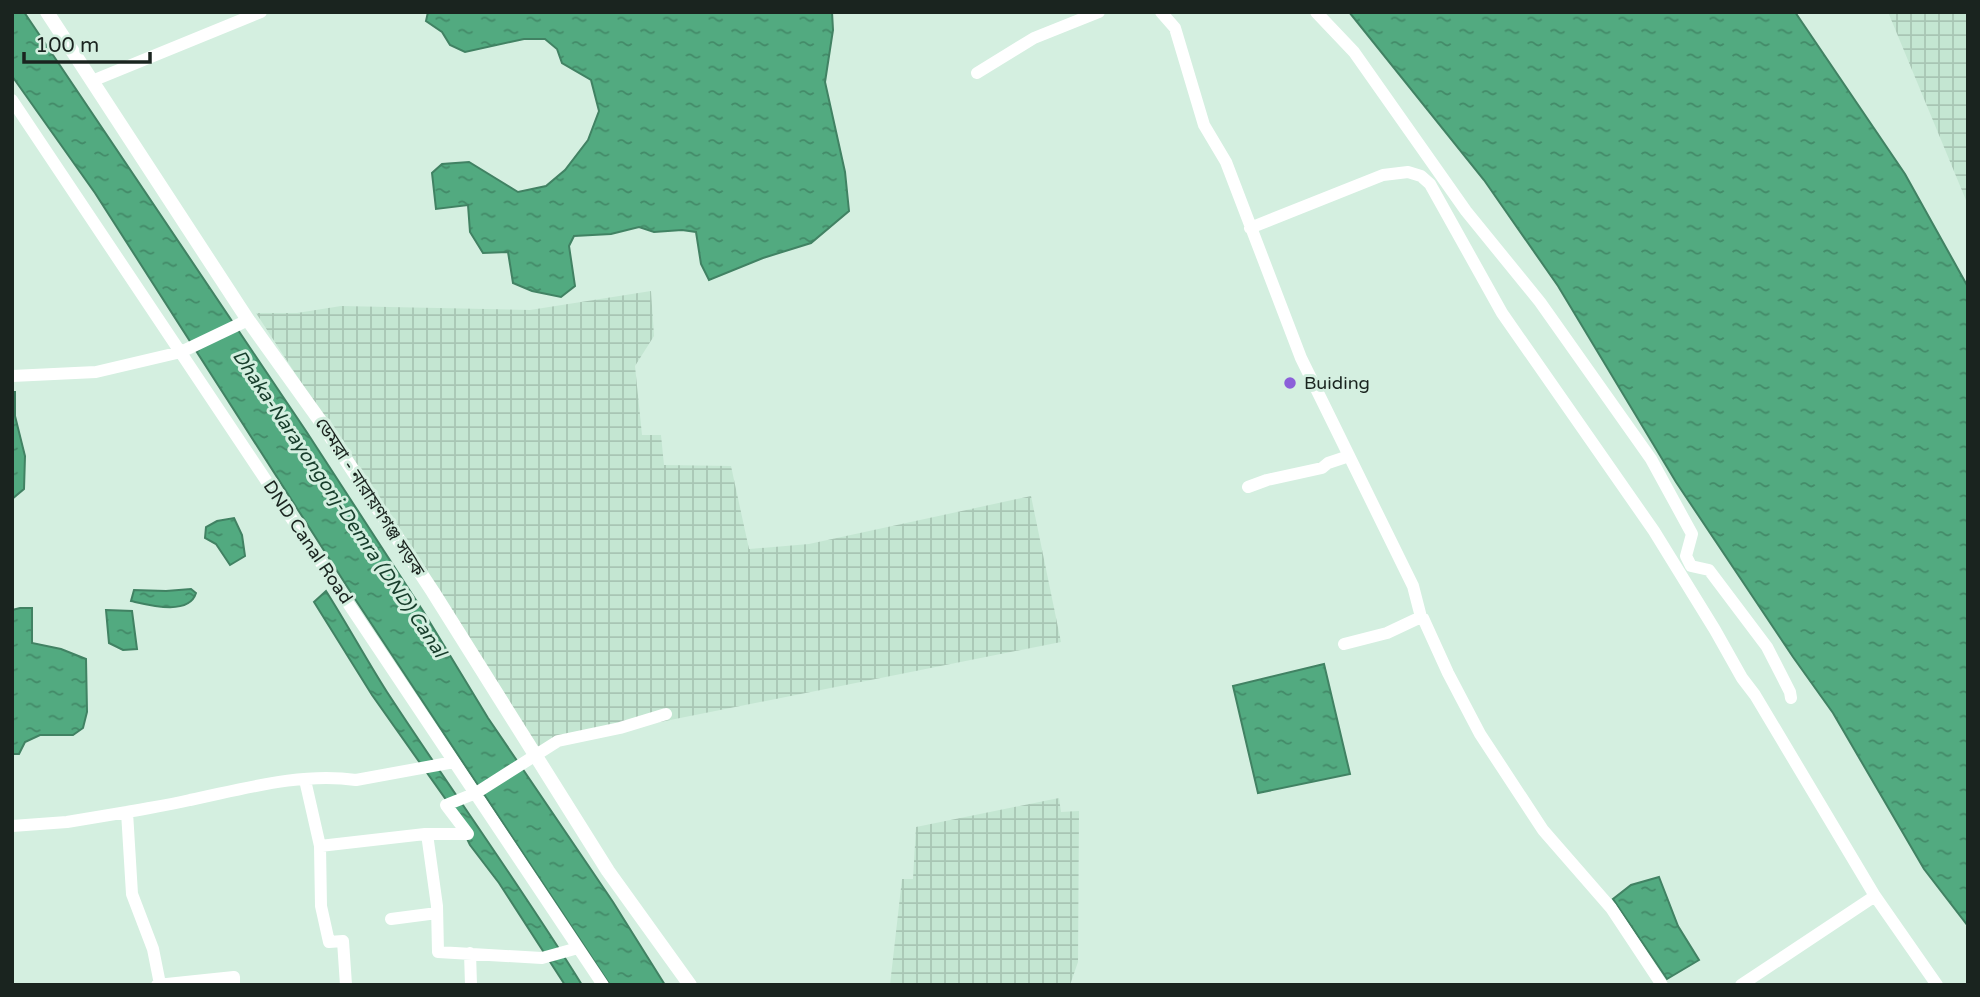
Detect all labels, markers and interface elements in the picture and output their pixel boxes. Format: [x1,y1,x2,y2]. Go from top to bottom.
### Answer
scale bar [24,21,150,65]
text: 100 m [35,33,99,58]
water label: Dhaka-Narayongonj-Demra (DND) Canal [228,346,452,663]
place label: Buiding [1304,372,1370,394]
marker: Buiding [1282,375,1298,391]
street label: ডেমরা - নারায়ণগঞ্জ সড়ক [310,414,430,581]
street label: DND Canal Road [259,476,357,608]

